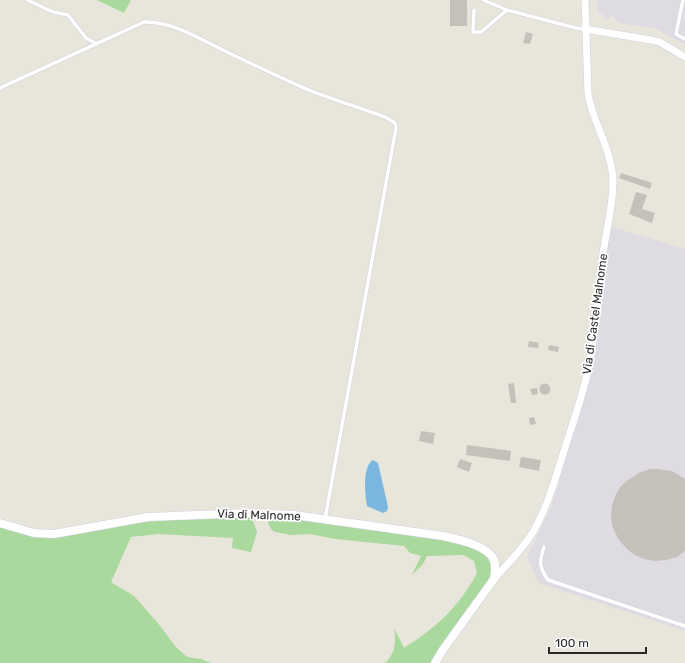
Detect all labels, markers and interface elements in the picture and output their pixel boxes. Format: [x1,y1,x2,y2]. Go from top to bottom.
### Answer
street label: Via di Castel Malnome [580,252,610,375]
street label: Via di Malnome [217,507,301,523]
scale bar [549,629,646,655]
text: 100 m [555,636,589,650]

